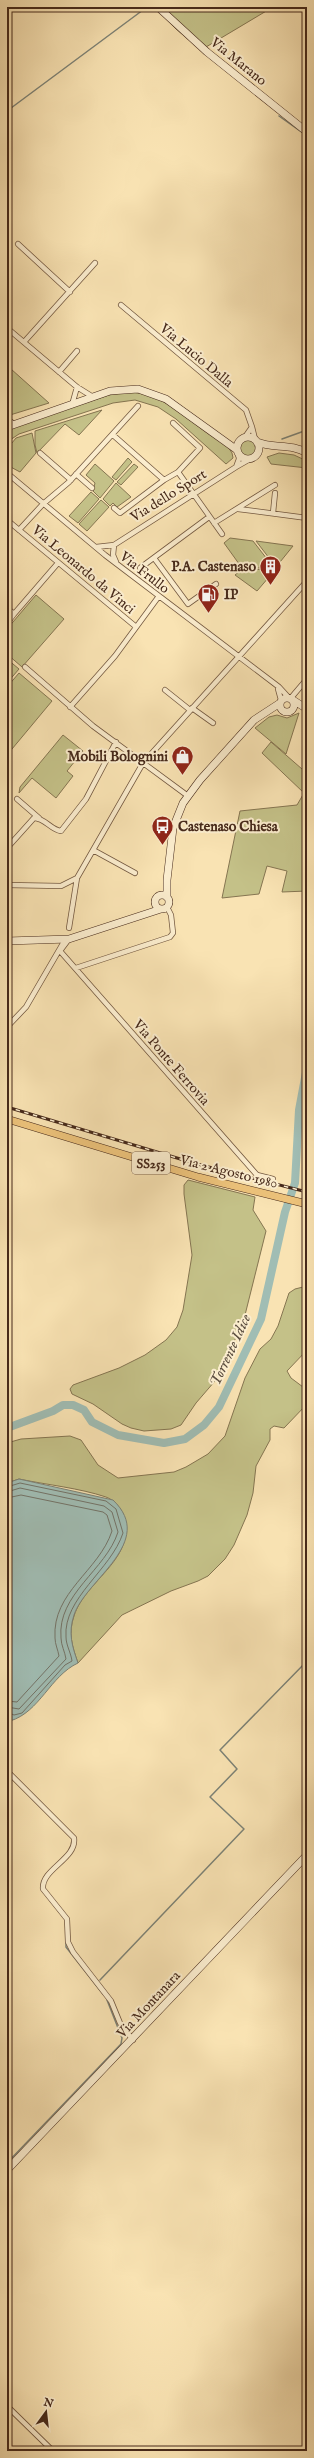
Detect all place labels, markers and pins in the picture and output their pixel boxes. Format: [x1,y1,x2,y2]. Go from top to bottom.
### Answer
building icon: P.A. Castenaso [258,553,284,586]
place label: P.A. Castenaso [171,558,256,576]
fuel station icon: IP [195,581,221,614]
place label: IP [224,586,239,604]
shop icon: Mobili Bolognini [170,743,196,776]
place label: Mobili Bolognini [68,748,168,766]
bus stop icon: Castenaso Chiesa [150,813,176,846]
place label: Castenaso Chiesa [178,818,279,836]

